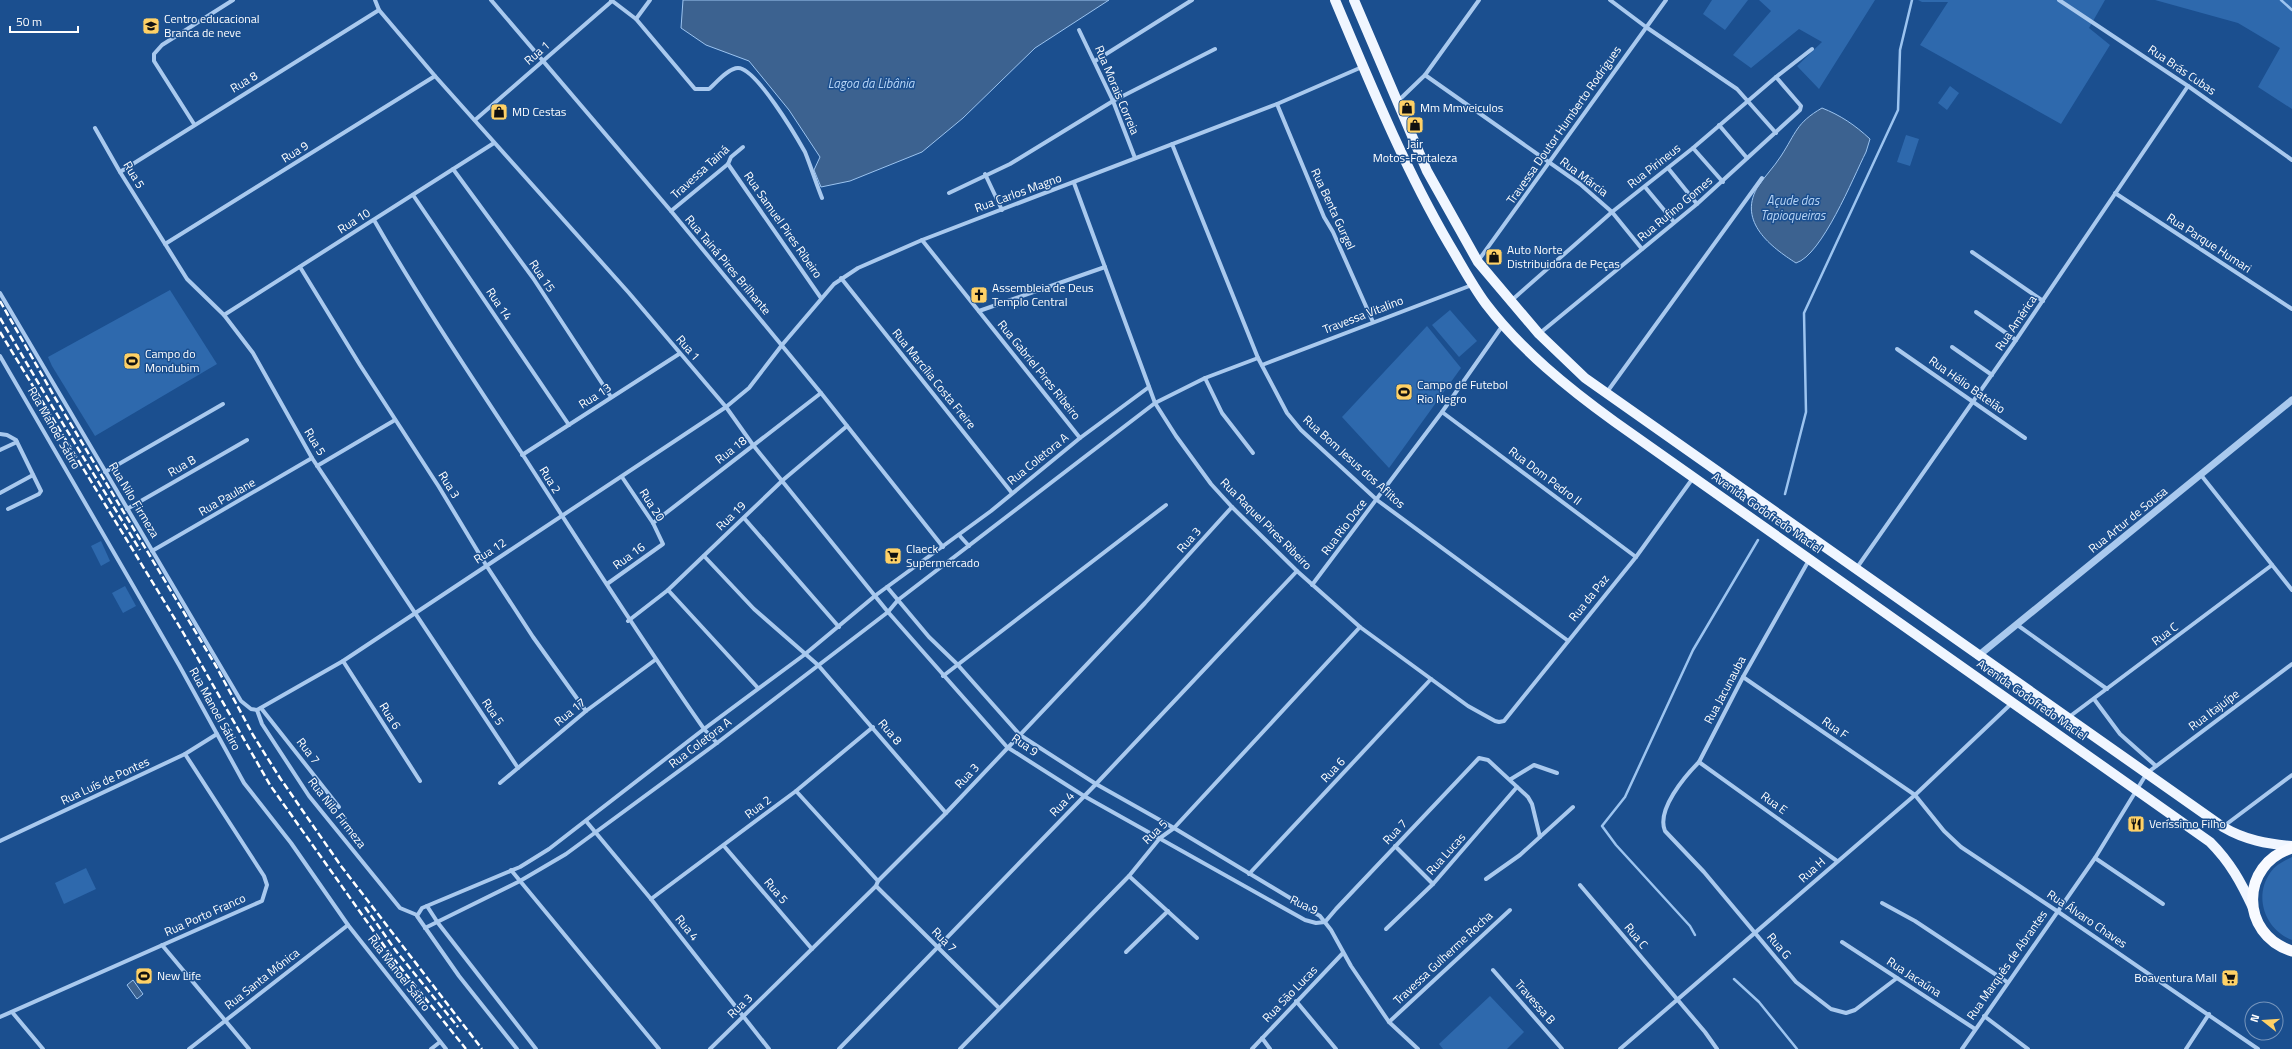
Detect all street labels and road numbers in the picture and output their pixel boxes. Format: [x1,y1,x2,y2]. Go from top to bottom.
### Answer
street label: Rua 1 [519,36,554,69]
street label: Rua Brás Cubas [2144,40,2221,100]
street label: Travessa Doutor Humberto Rodrigues [1501,41,1626,208]
street label: Rua Morais Correia [1090,42,1145,137]
street label: Rua 8 [226,66,261,97]
street label: Rua 9 [277,136,312,167]
street label: Rua Pirineus [1623,138,1685,193]
street label: Travessa Tainá [666,140,733,203]
street label: Rua Márcia [1556,152,1613,201]
street label: Rua 5 [119,157,150,192]
street label: Rua Benta Gurgel [1306,165,1361,253]
street label: Rua Samuel Pires Ribeiro [739,168,827,282]
street label: Rua Carlos Magno [972,168,1064,217]
street label: Rua Rufino Gomes [1633,171,1717,246]
street label: Rua 10 [334,203,374,238]
street label: Rua Parque Humari [2163,208,2256,277]
street label: Rua Tainá Pires Brilhante [681,211,776,319]
street label: Rua 15 [525,256,560,296]
street label: Rua 14 [482,284,517,324]
street label: Travessa Vitalino [1320,290,1406,339]
street label: Rua América [1990,291,2041,354]
street label: Rua Gabriel Pires Ribeiro [993,316,1086,424]
street label: Rua Marcília Costa Freire [888,324,981,433]
street label: Rua 1 [672,330,705,365]
street label: Rua Hélio Batelão [1925,351,2009,418]
street label: Rua 13 [575,378,615,413]
street label: Rua Manoel Sátiro [23,383,86,473]
street label: Rua Bom Jesus dos Aflitos [1299,410,1410,513]
street label: Rua 5 [300,424,331,459]
street label: Rua Coletora A [1003,428,1073,489]
street label: Rua 18 [711,431,751,468]
street label: Rua Dom Pedro II [1505,442,1586,510]
street label: Rua B [164,450,199,481]
street label: Rua Nilo Firmeza [104,458,165,541]
street label: Rua 2 [535,462,566,497]
street label: Rua 3 [434,467,465,502]
street label: Avenida Godofredo Maciel [1708,467,1827,558]
street label: Rua Paulane [195,473,259,521]
street label: Rua Raquel Pires Ribeiro [1216,473,1317,574]
street label: Rua Artur de Sousa [2084,482,2171,557]
street label: Rua 20 [635,485,670,525]
street label: Rua Rio Doce [1316,494,1371,559]
street label: Rua 19 [711,496,750,535]
street label: Rua 3 [1172,522,1205,557]
street label: Rua 12 [470,533,510,568]
street label: Rua 16 [609,537,649,574]
street label: Rua da Paz [1564,570,1614,625]
street label: Rua C [2147,617,2182,650]
street label: Rua Jacunauba [1699,652,1750,727]
street label: Avenida Godofredo Maciel [1973,654,2092,745]
street label: Rua Manoel Sátiro [185,664,246,754]
street label: Rua Itajuípe [2184,684,2243,735]
street label: Rua 17 [550,693,590,730]
street label: Rua 5 [477,694,510,729]
street label: Rua 6 [375,698,406,733]
street label: Rua F [1818,712,1852,744]
street label: Rua Coletora A [664,713,735,773]
street label: Rua 8 [874,714,907,749]
street label: Rua 9 [1008,728,1043,761]
street label: Rua 7 [292,733,325,768]
street label: Rua Luís de Pontes [57,751,153,809]
street label: Rua 6 [1316,752,1350,787]
street label: Rua 3 [950,759,984,793]
street label: Rua Nilo Firmeza [304,773,371,852]
street label: Rua 4 [1045,786,1079,821]
street label: Rua E [1757,786,1792,819]
street label: Rua 2 [740,790,775,823]
street label: Rua 5 [1138,815,1172,849]
street label: Rua 7 [1378,815,1412,849]
street label: Rua Lucas [1421,828,1470,879]
street label: Rua H [1794,852,1829,887]
street label: Rua 5 [760,873,793,908]
street label: Rua Álvaro Chaves [2043,885,2132,953]
street label: Rua Porto Franco [161,888,249,941]
street label: Rua 9 [1287,890,1322,919]
street label: Travessa Gulherme Rocha [1389,906,1497,1009]
street label: Rua Marquês de Abrantes [1961,906,2052,1024]
street label: Rua 4 [671,910,704,945]
street label: Rua C [1620,918,1653,953]
street label: Rua 7 [927,923,961,957]
street label: Rua G [1763,928,1796,963]
street label: Rua Manoel Sátiro [363,930,435,1015]
street label: Rua Santa Mônica [220,943,303,1014]
street label: Rua Jacaúna [1883,952,1945,1001]
street label: Rua São Lucas [1258,961,1322,1026]
street label: Travessa B [1510,975,1560,1028]
street label: Rua 3 [723,989,757,1023]

